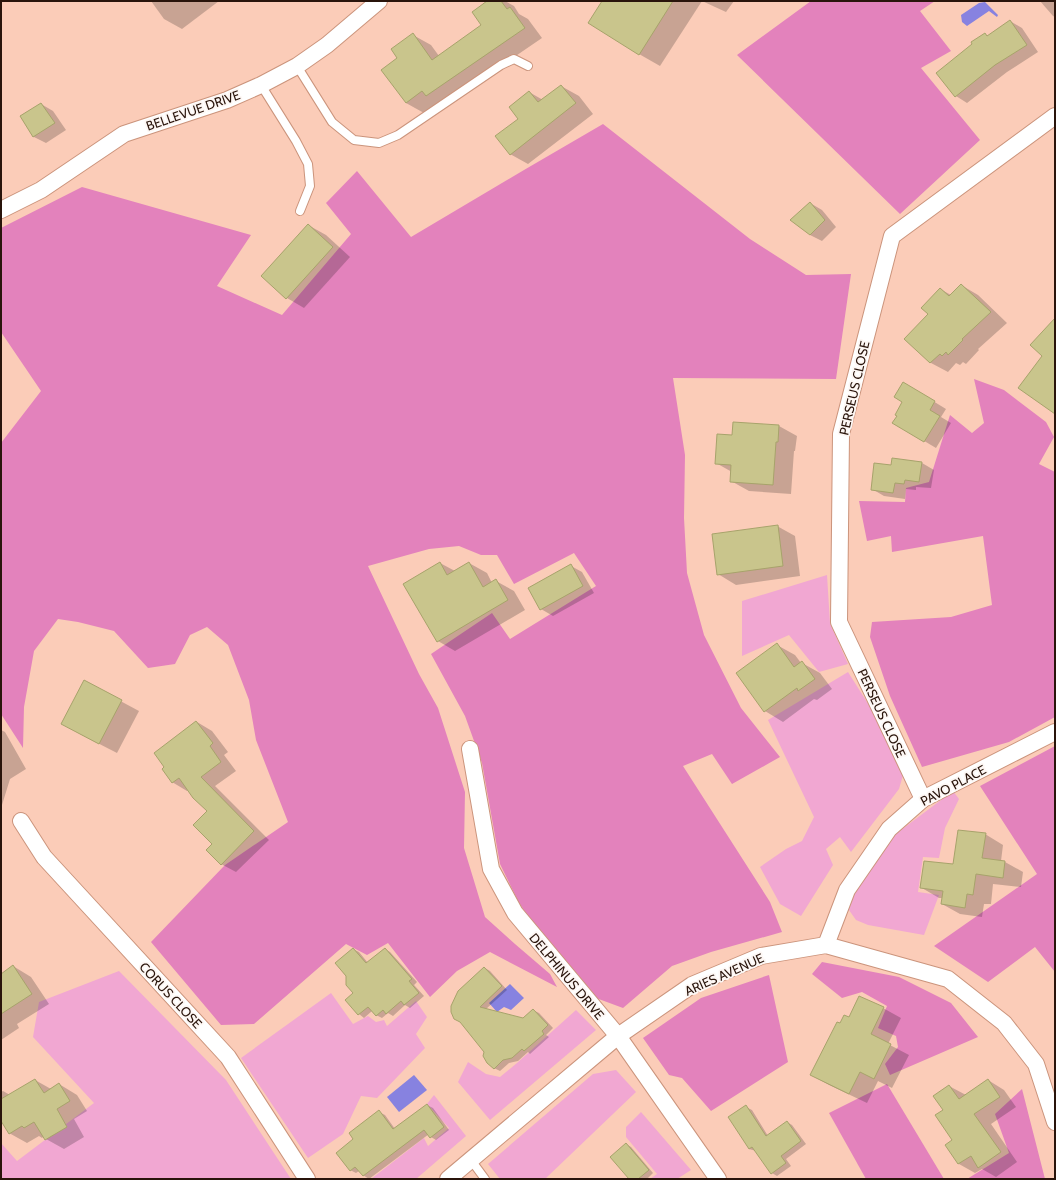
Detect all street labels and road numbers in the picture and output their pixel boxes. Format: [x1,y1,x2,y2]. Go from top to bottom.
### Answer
street label: BELLEVUE DRIVE [144,86,242,134]
street label: PERSEUS CLOSE [835,339,873,437]
street label: PERSEUS CLOSE [854,666,910,760]
street label: PAVO PLACE [917,761,989,809]
street label: DELPHINUS DRIVE [526,930,608,1022]
street label: ARIES AVENUE [682,949,766,999]
street label: CORUS CLOSE [136,959,206,1031]

